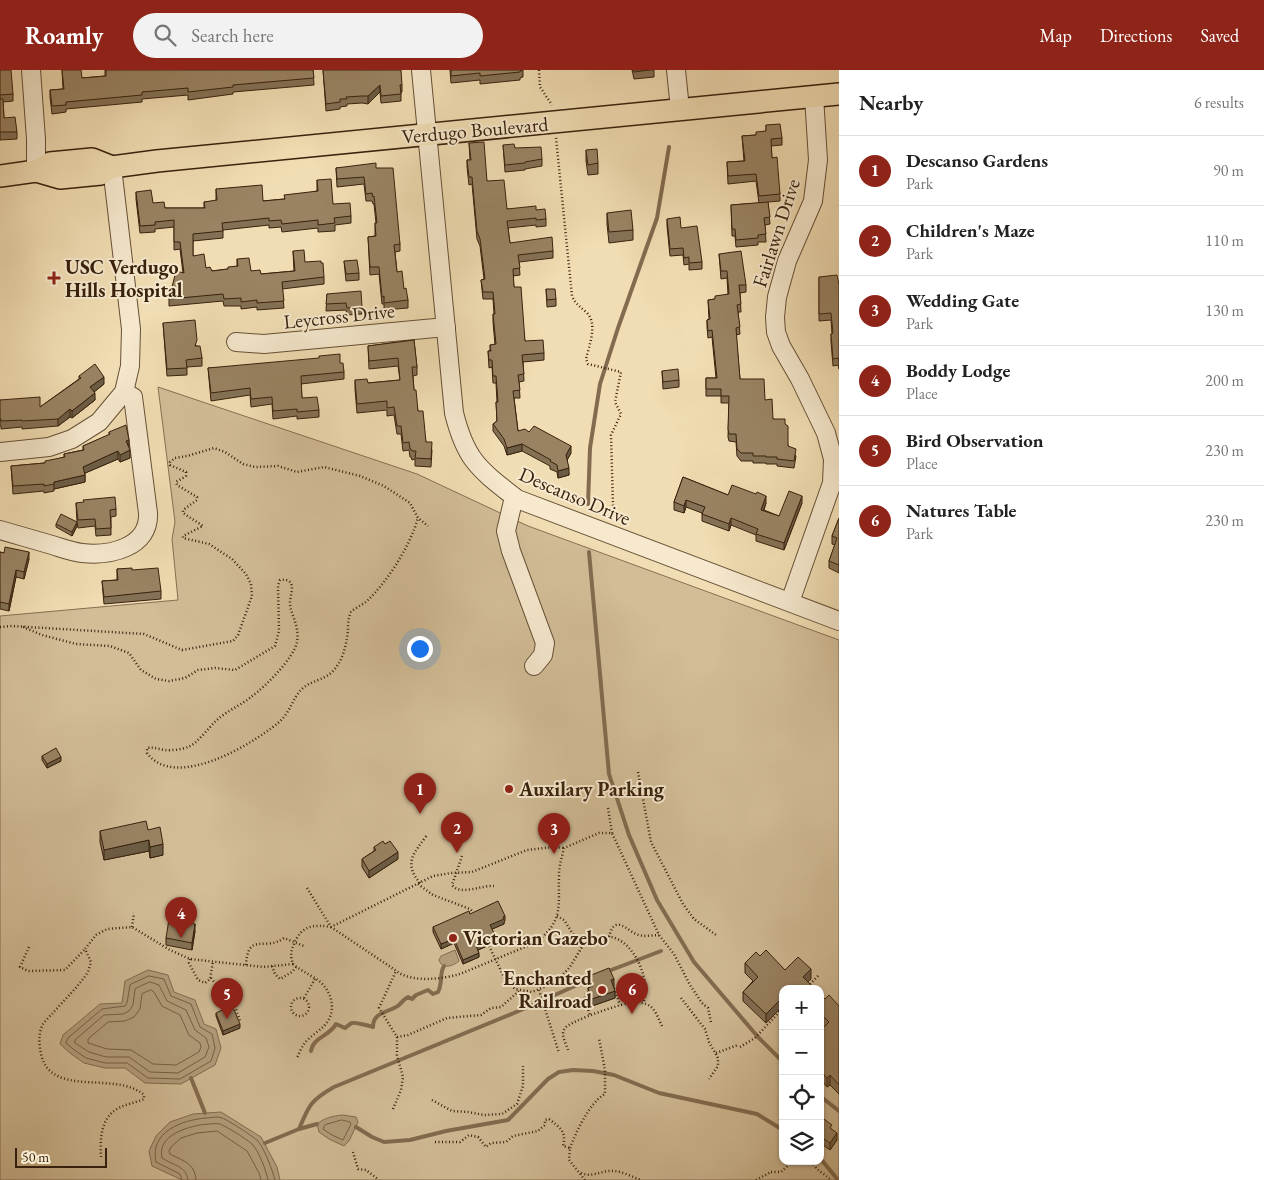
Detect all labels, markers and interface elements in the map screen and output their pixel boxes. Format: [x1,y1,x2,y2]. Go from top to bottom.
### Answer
search box [133,13,483,58]
text: Roamly [25,20,103,51]
icon: search [151,21,179,49]
text: Search here [191,23,274,48]
text: Map [1040,24,1072,47]
text: Directions [1100,24,1172,47]
text: Saved [1200,24,1239,47]
text: Nearby [859,89,923,116]
text: 6 results [1194,92,1244,113]
street label: Verdugo Boulevard [401,111,550,149]
text: Descanso Gardens [906,148,1048,173]
text: 1 [871,160,879,181]
text: 90 m [1213,160,1244,181]
text: Park [906,173,933,194]
street label: Fairlawn Drive [746,175,806,291]
text: Children's Maze [906,218,1035,243]
text: 2 [871,230,879,251]
text: 110 m [1205,230,1244,251]
text: Park [906,243,933,264]
place label: USC Verdugo Hills Hospital [65,254,183,303]
marker: USC Verdugo Hills Hospital [47,271,61,285]
text: Wedding Gate [906,288,1019,313]
street label: Leycross Drive [282,297,396,335]
text: 3 [871,300,879,321]
text: 130 m [1205,300,1244,321]
text: Park [906,313,933,334]
text: Boddy Lodge [906,358,1010,383]
text: 4 [871,370,879,391]
text: 200 m [1205,370,1244,391]
text: Place [906,383,938,404]
text: Bird Observation [906,428,1044,453]
text: 5 [871,440,879,461]
text: 230 m [1205,440,1244,461]
text: Place [906,453,938,474]
street label: Descanso Drive [515,461,635,531]
text: Natures Table [906,498,1016,523]
text: 6 [871,510,879,531]
text: 230 m [1205,510,1244,531]
text: Park [906,523,933,544]
your location [407,636,433,662]
pin: 1 [404,773,436,814]
place label: Auxilary Parking [518,776,665,802]
marker: Auxilary Parking [503,783,515,795]
pin: 2 [441,812,473,853]
pin: 3 [538,813,570,854]
pin: 4 [165,897,197,938]
place label: Victorian Gazebo [463,925,608,951]
marker: Victorian Gazebo [447,932,459,944]
place label: Enchanted Railroad [503,965,592,1014]
pin: 6 [616,973,648,1014]
pin: 5 [211,978,243,1019]
marker: Enchanted Railroad [596,984,608,996]
map controls [779,985,824,1165]
button: + [779,985,824,1030]
button: − [779,1030,824,1075]
button: locate [779,1075,824,1120]
button: layers [779,1120,824,1165]
scale bar [15,1145,108,1168]
text: 50 m [22,1148,49,1166]

